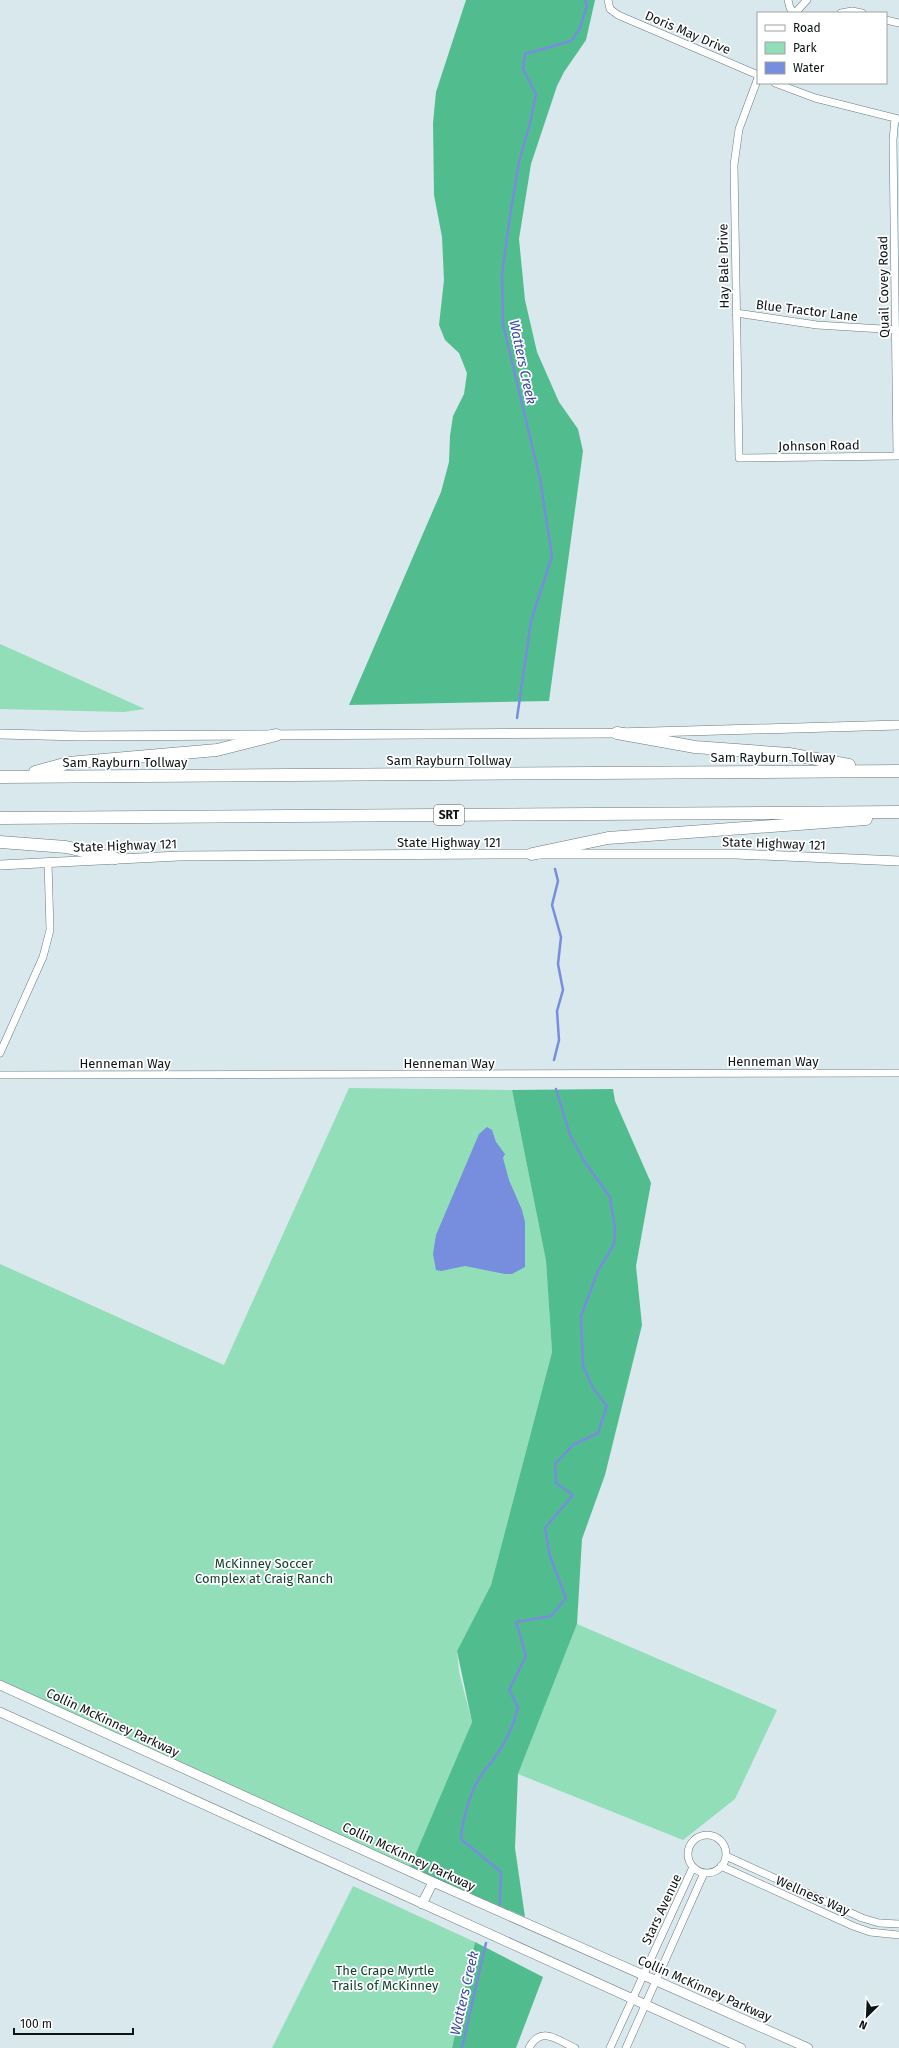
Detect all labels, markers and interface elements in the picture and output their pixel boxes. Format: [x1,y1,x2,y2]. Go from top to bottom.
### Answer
street label: Doris May Drive [643,8,733,57]
legend [757,12,887,84]
text: Road [793,21,821,35]
text: Park [793,41,817,55]
text: Water [793,61,825,75]
street label: Hay Bale Drive [715,223,732,309]
street label: Quail Covey Road [875,236,892,338]
street label: Blue Tractor Lane [755,297,859,324]
water label: Watters Creek [505,318,540,406]
street label: Johnson Road [778,437,860,454]
street label: Sam Rayburn Tollway [711,750,836,765]
street label: Sam Rayburn Tollway [387,753,512,768]
street label: Sam Rayburn Tollway [63,755,188,770]
road number: SRT [434,805,464,825]
street label: State Highway 121 [722,834,826,853]
street label: State Highway 121 [397,835,501,850]
street label: State Highway 121 [73,836,177,855]
street label: Henneman Way [727,1054,819,1069]
street label: Henneman Way [79,1056,171,1071]
street label: Henneman Way [403,1056,495,1071]
park label: McKinney Soccer Complex at Craig Ranch [195,1556,333,1586]
street label: Collin McKinney Parkway [44,1685,182,1760]
street label: Collin McKinney Parkway [340,1819,478,1894]
street label: Stars Avenue [639,1871,684,1947]
street label: Wellness Way [774,1873,853,1919]
water label: Watters Creek [447,1949,483,2037]
street label: Collin McKinney Parkway [636,1952,775,2025]
park label: The Crape Myrtle Trails of McKinney [332,1963,439,1993]
north arrow [847,1996,887,2036]
scale bar [14,2010,133,2036]
text: 100 m [20,2017,52,2031]
text: N [857,2017,869,2032]

